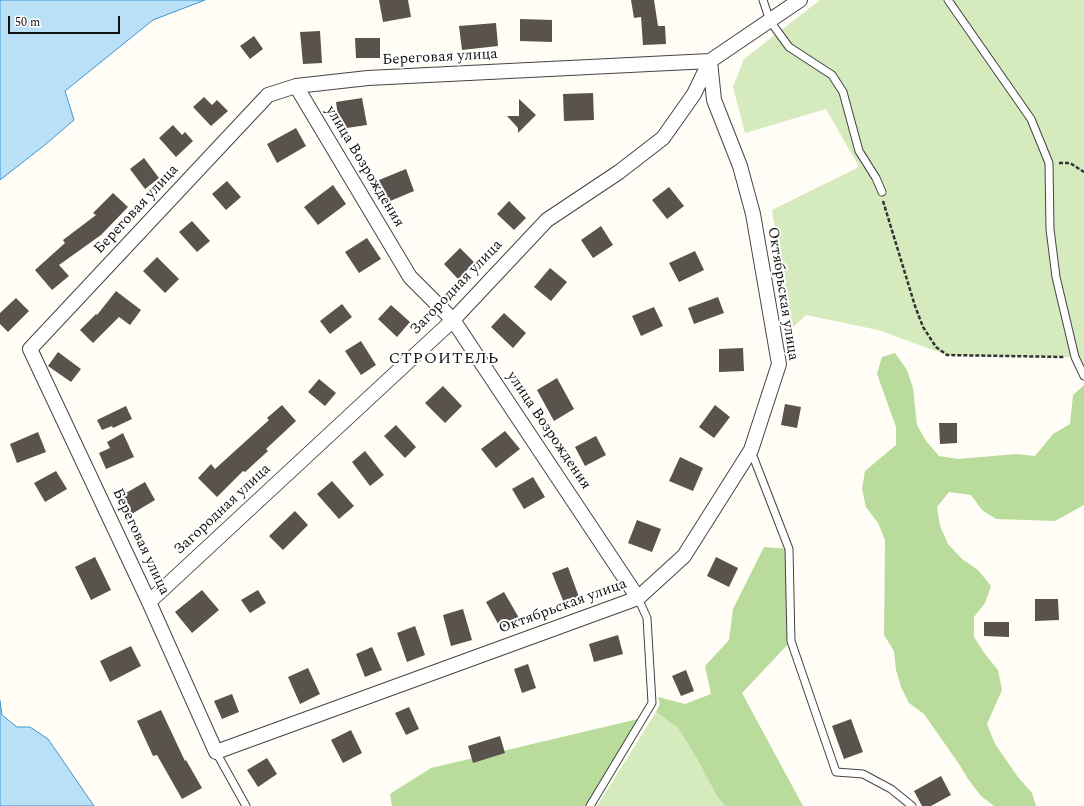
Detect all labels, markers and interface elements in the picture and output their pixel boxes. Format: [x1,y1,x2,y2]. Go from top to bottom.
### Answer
scale bar [10,8,122,34]
text: 50 m [15,13,40,32]
street label: Береговая улица [382,46,498,70]
street label: улица Возрождения [321,103,407,231]
street label: Береговая улица [91,162,183,258]
street label: Октябрьская улица [763,226,801,362]
street label: Загородная улица [407,237,507,339]
district label: СТРОИТЕЛЬ [389,350,499,370]
street label: улица Возрождения [502,369,594,493]
street label: Загородная улица [171,461,275,559]
street label: Береговая улица [107,486,173,598]
street label: Октябрьская улица [497,575,629,639]

